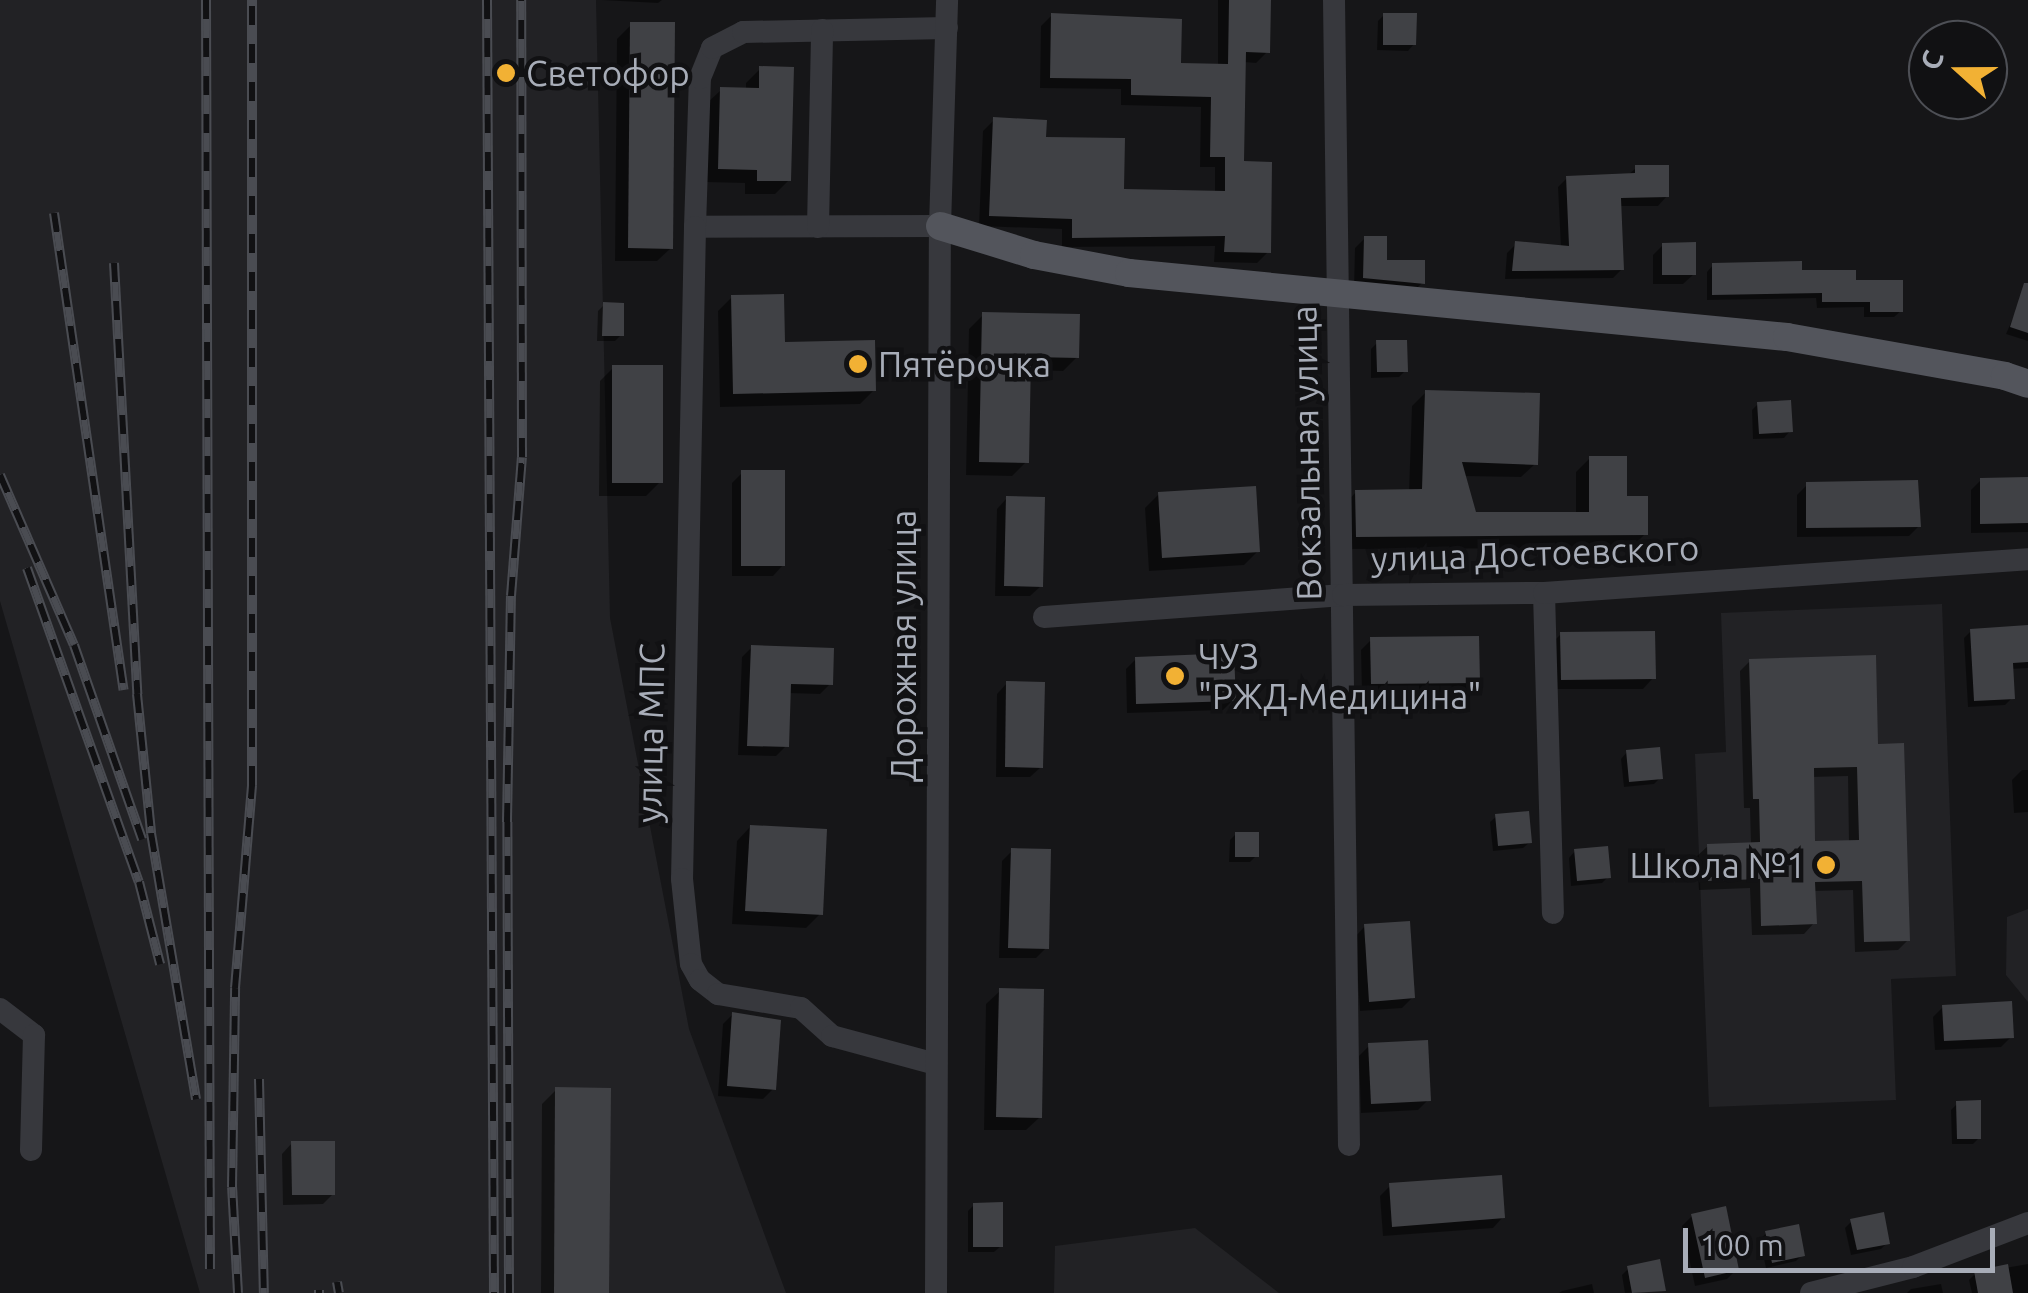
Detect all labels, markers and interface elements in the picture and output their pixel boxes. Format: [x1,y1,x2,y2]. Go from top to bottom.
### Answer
north arrow [1908,20,2008,120]
text: С [1914,46,1949,74]
place label: Светофор [526,52,690,94]
marker: Светофор [495,62,517,84]
street label: Вокзальная улица [1282,305,1330,601]
place label: Пятёрочка [878,343,1051,385]
marker: Пятёрочка [847,353,869,375]
street label: Дорожная улица [882,510,924,782]
street label: улица Достоевского [1370,526,1700,580]
place label: ЧУЗ "РЖД-Медицина" [1198,635,1482,717]
street label: улица МПС [627,643,673,823]
marker: ЧУЗ "РЖД-Медицина" [1162,663,1188,689]
place label: Школа №1 [1629,844,1806,886]
marker: Школа №1 [1815,854,1837,876]
scale bar [1688,1208,2000,1270]
text: 100 m [1700,1228,1784,1262]

